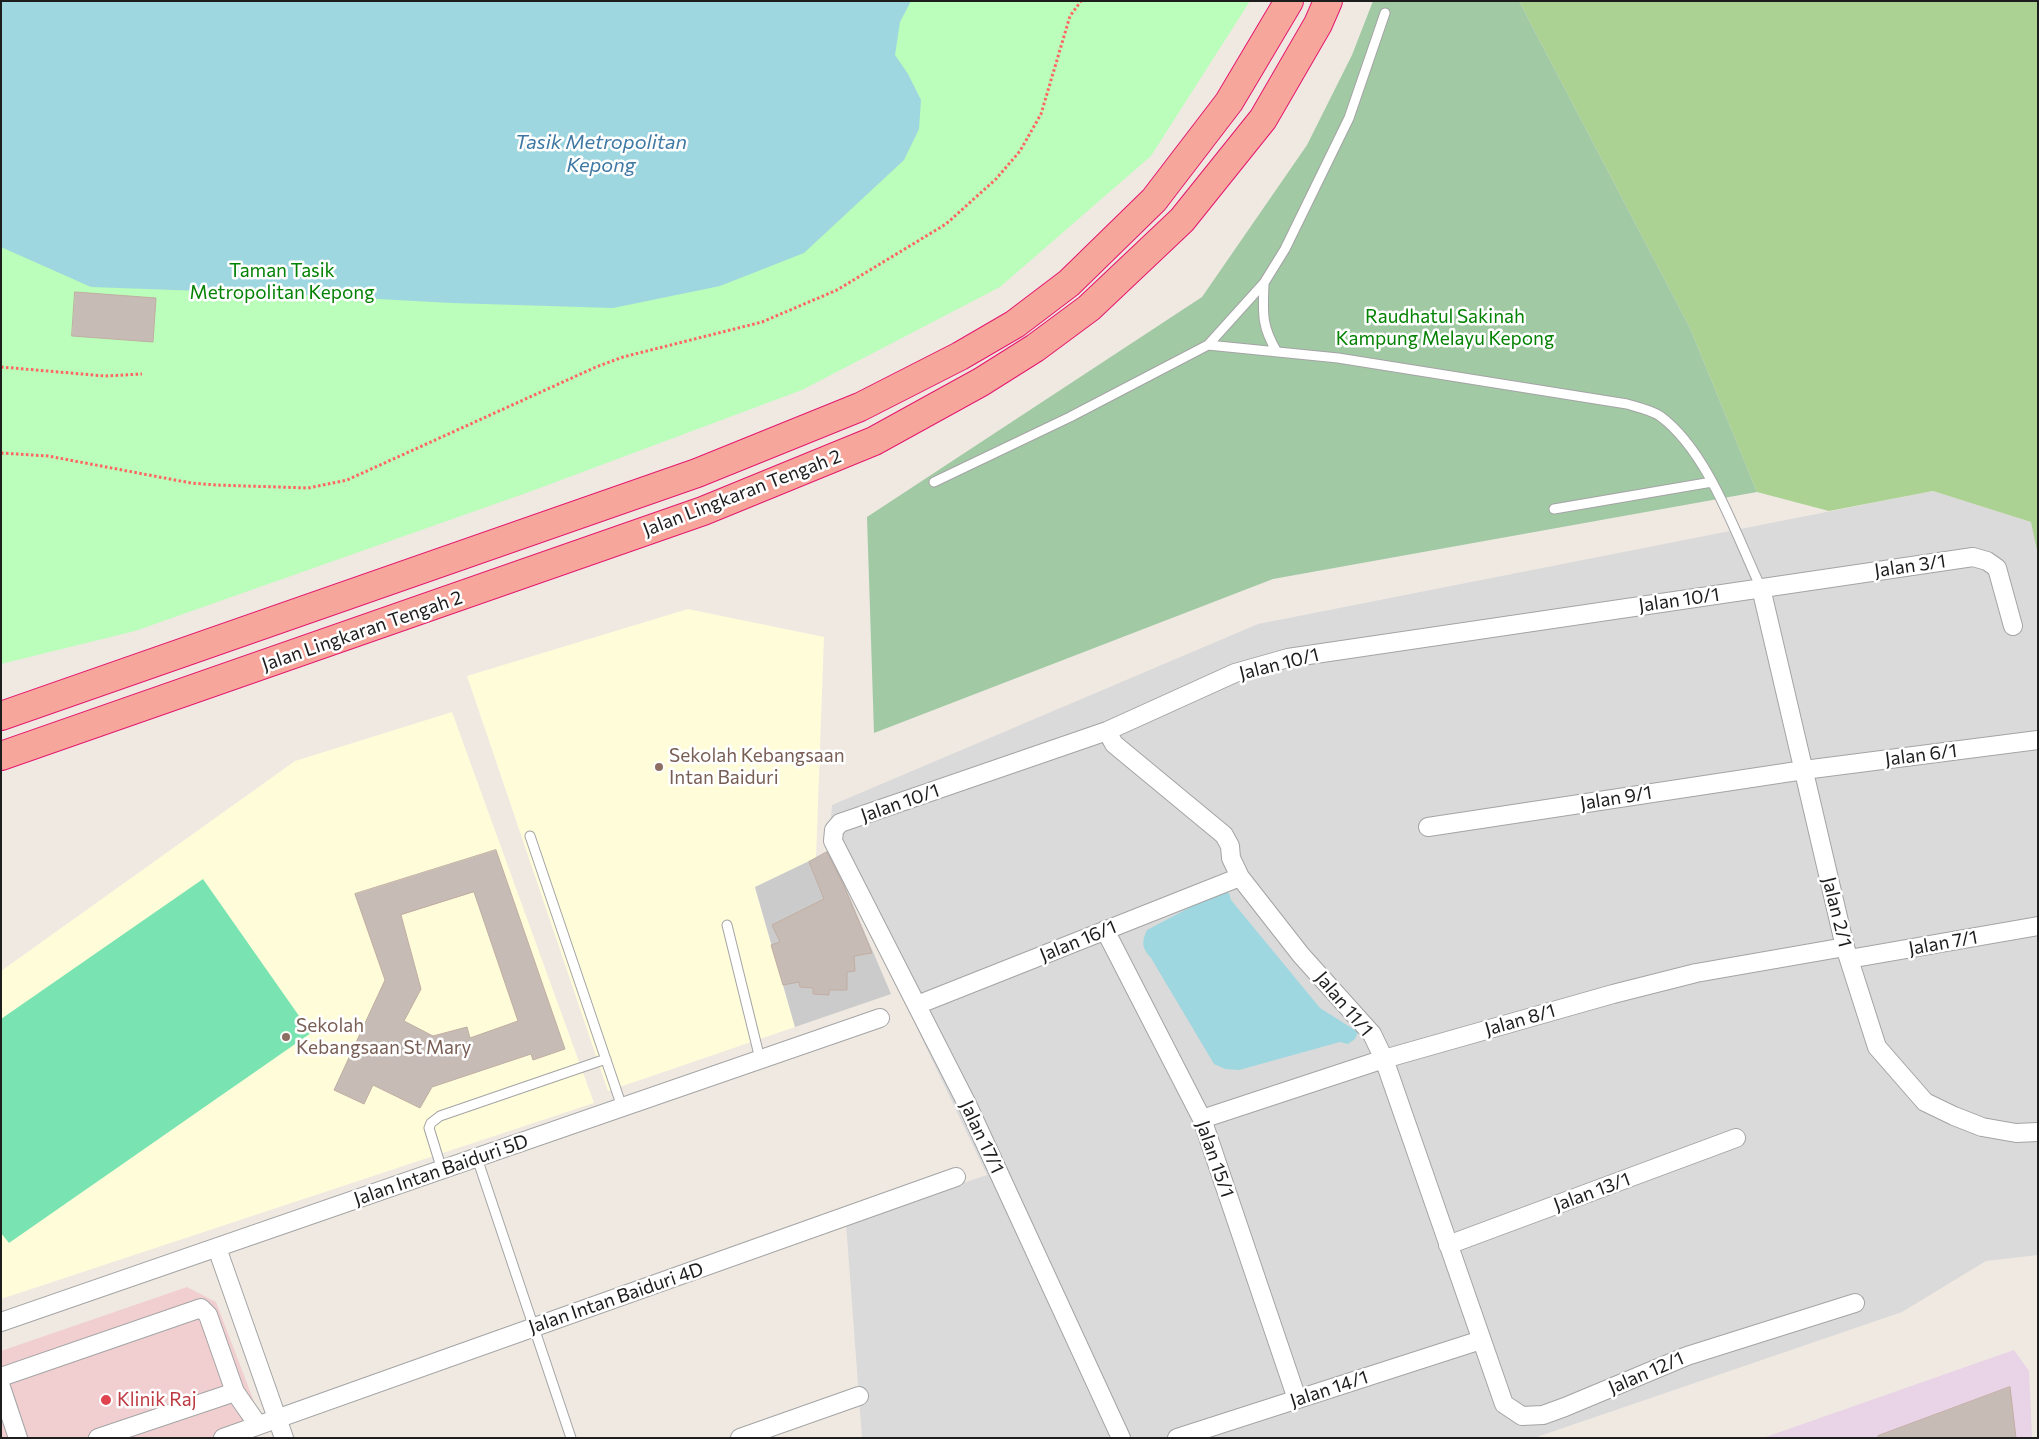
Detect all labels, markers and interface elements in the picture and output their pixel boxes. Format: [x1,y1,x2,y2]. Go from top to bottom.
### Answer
water label: Tasik Metropolitan Kepong [515,130,687,177]
park label: Taman Tasik Metropolitan Kepong [190,260,374,304]
park label: Raudhatul Sakinah Kampung Melayu Kepong [1336,306,1554,350]
street label: Jalan Lingkaran Tengah 2 [640,445,844,541]
street label: Jalan 3/1 [1873,550,1947,582]
street label: Jalan 10/1 [1637,583,1721,617]
street label: Jalan Lingkaran Tengah 2 [259,586,465,676]
street label: Jalan 10/1 [1237,643,1321,685]
street label: Jalan 6/1 [1884,739,1958,771]
place label: Sekolah Kebangsaan Intan Baiduri [669,745,845,789]
marker: Sekolah Kebangsaan Intan Baiduri [653,761,665,773]
street label: Jalan 10/1 [858,779,942,827]
street label: Jalan 9/1 [1578,781,1654,815]
street label: Jalan 2/1 [1817,874,1857,950]
street label: Jalan 16/1 [1036,915,1120,967]
street label: Jalan 7/1 [1907,926,1979,960]
street label: Jalan 11/1 [1310,967,1378,1041]
street label: Jalan 8/1 [1482,999,1558,1041]
place label: Sekolah Kebangsaan St Mary [296,1015,471,1059]
marker: Sekolah Kebangsaan St Mary [280,1031,292,1043]
street label: Jalan 17/1 [955,1097,1009,1177]
street label: Jalan 15/1 [1191,1117,1239,1201]
street label: Jalan Intan Baiduri 5D [351,1129,531,1211]
street label: Jalan 13/1 [1551,1168,1633,1216]
street label: Jalan Intan Baiduri 4D [526,1257,706,1339]
street label: Jalan 12/1 [1605,1347,1687,1399]
street label: Jalan 14/1 [1287,1366,1371,1412]
place label: Klinik Raj [117,1389,197,1411]
marker: Klinik Raj [99,1393,113,1407]

